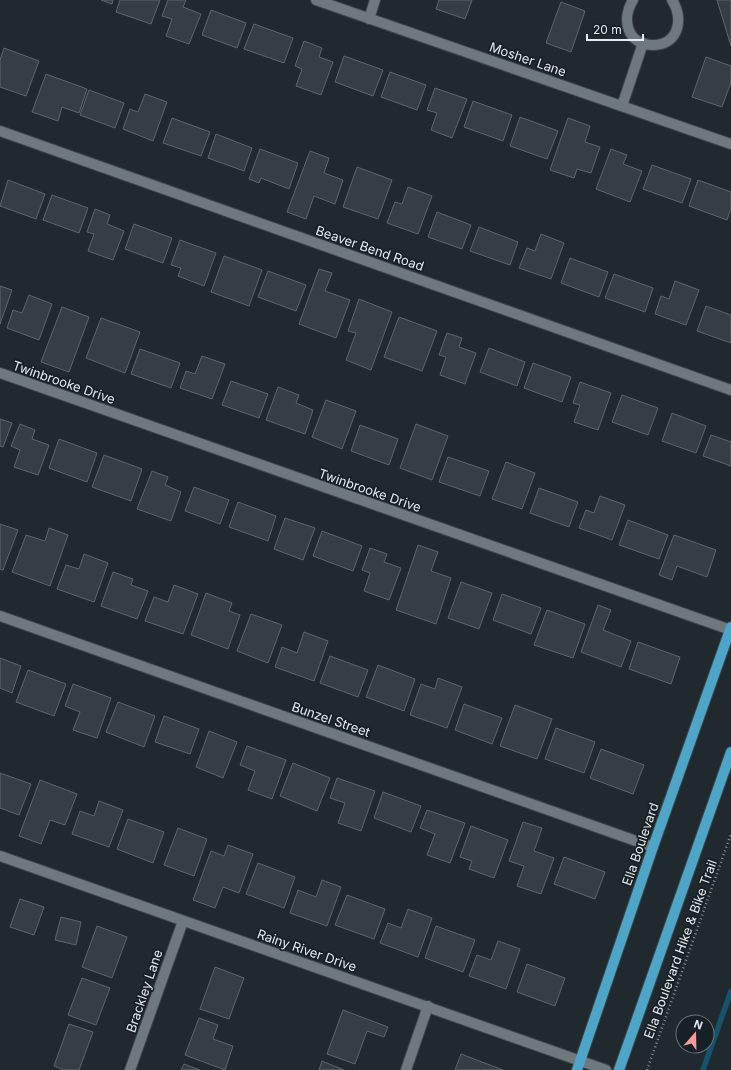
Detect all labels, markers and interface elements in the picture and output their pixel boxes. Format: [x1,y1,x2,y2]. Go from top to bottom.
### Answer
scale bar [587,16,643,42]
text: 20 m [593,22,622,37]
street label: Mosher Lane [488,38,568,80]
street label: Beaver Bend Road [314,222,426,274]
street label: Twinbrooke Drive [11,357,117,407]
street label: Twinbrooke Drive [317,465,423,515]
street label: Bunzel Street [290,698,372,740]
street label: Ella Boulevard [618,800,662,888]
street label: Ella Boulevard Hike & Bike Trail [640,857,720,1041]
street label: Rainy River Drive [255,925,359,975]
street label: Brackley Lane [122,947,166,1035]
north arrow [675,1014,715,1054]
text: N [692,1017,705,1033]

